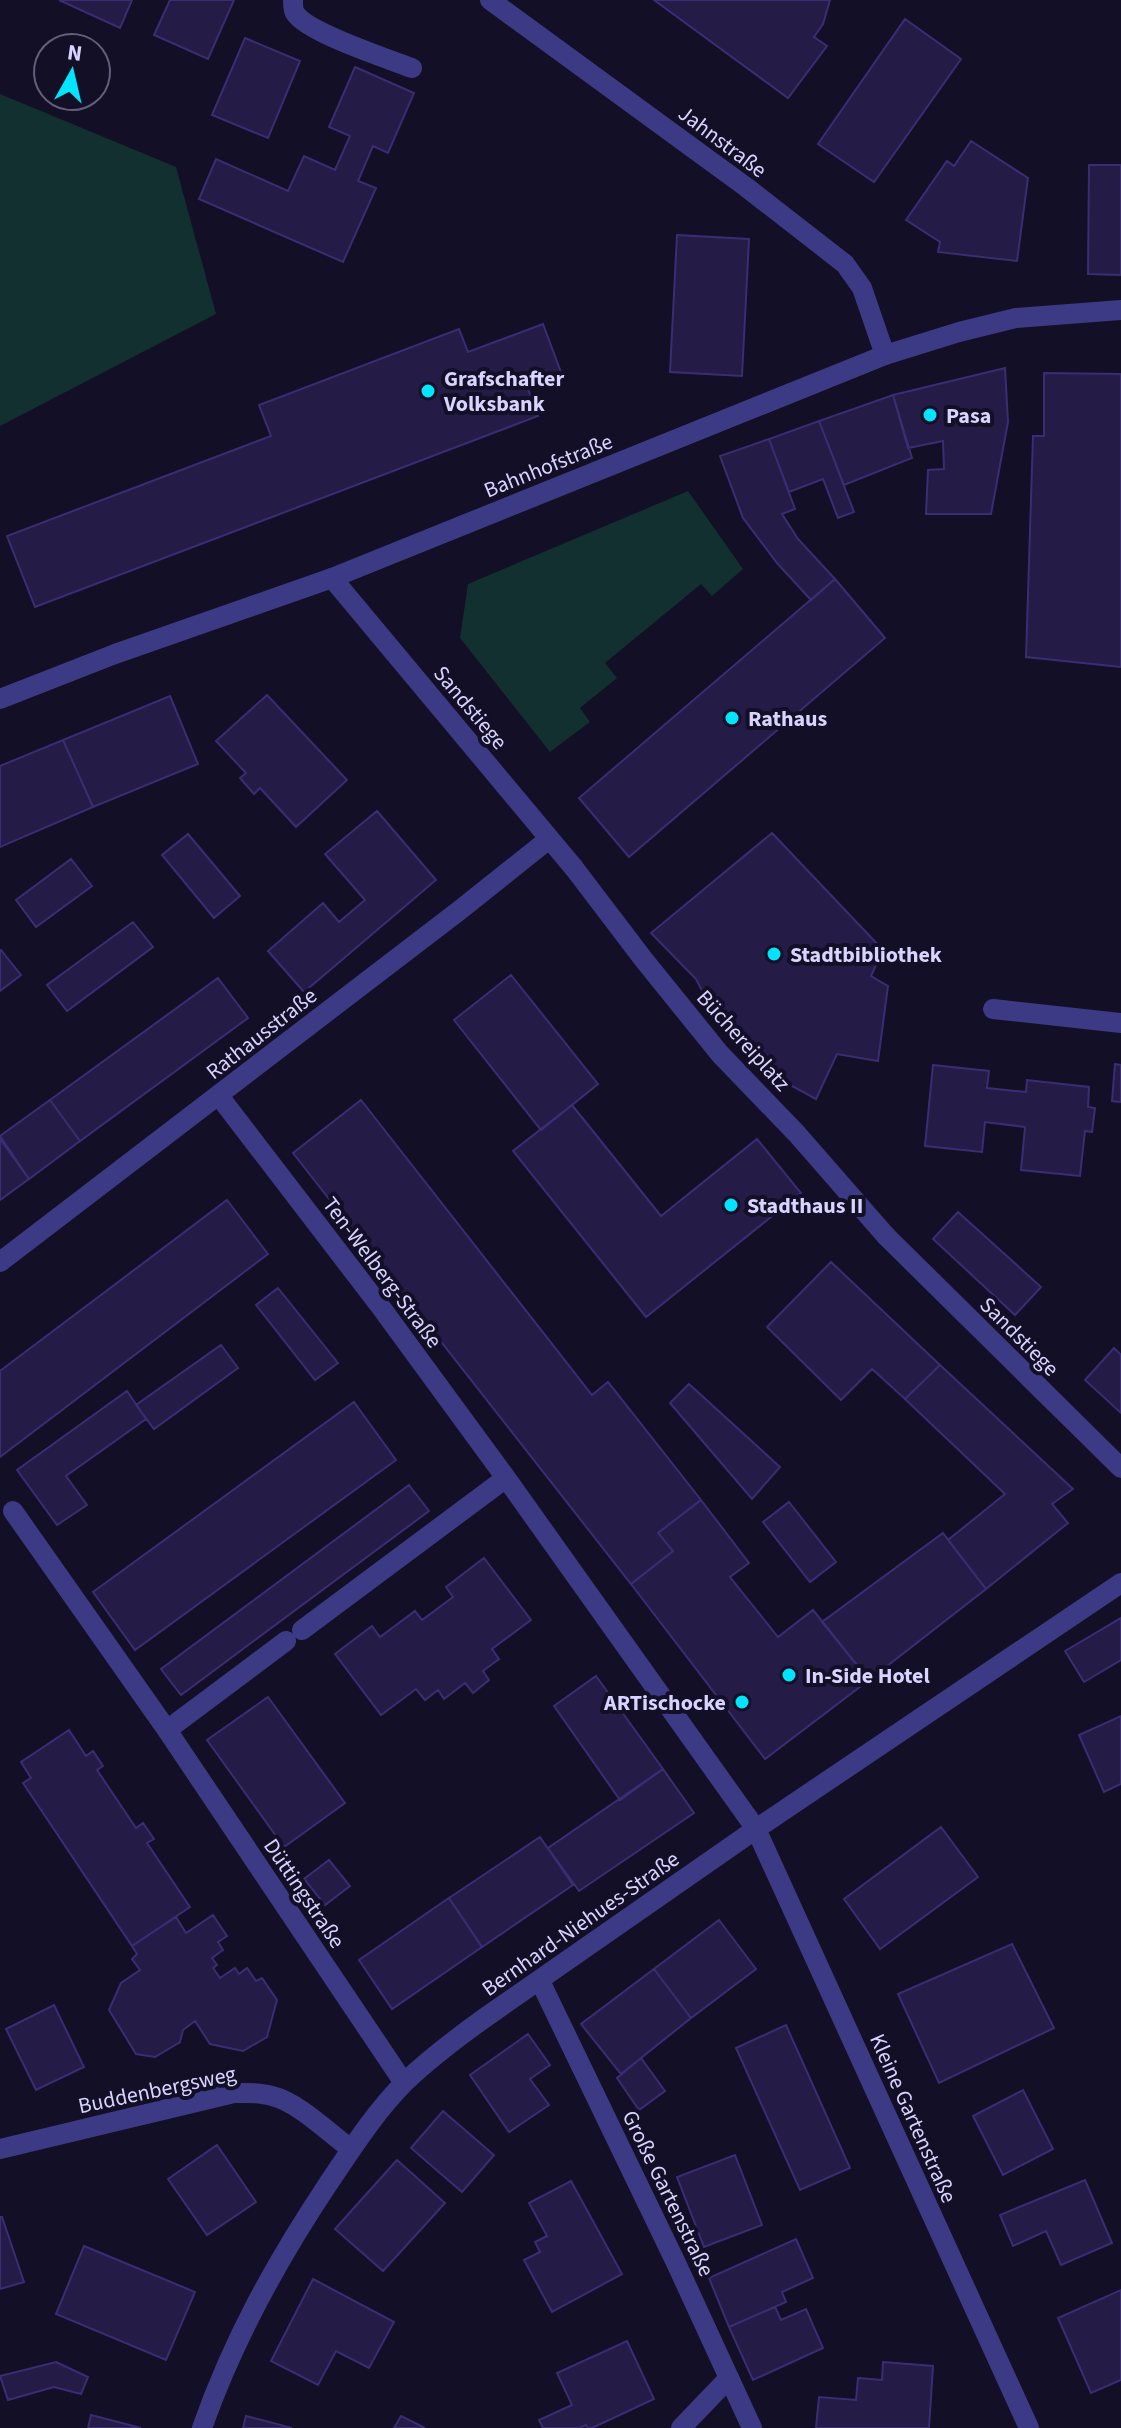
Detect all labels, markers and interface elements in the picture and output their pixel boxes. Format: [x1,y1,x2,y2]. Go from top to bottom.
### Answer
north arrow [32,32,112,112]
text: N [65,36,84,70]
street label: Jahnstraße [671,98,773,186]
place label: Grafschafter Volksbank [443,363,564,420]
marker: Grafschafter Volksbank [419,382,437,400]
place label: Pasa [946,400,991,432]
marker: Pasa [921,406,939,424]
street label: Bahnhofstraße [479,426,618,506]
street label: Sandstiege [425,659,515,757]
place label: Rathaus [748,703,828,735]
marker: Rathaus [723,709,741,727]
place label: Stadtbibliothek [790,939,942,971]
marker: Stadtbibliothek [765,945,783,963]
street label: Rathausstraße [199,980,324,1087]
street label: Büchereiplatz [689,983,798,1099]
street label: Ten-Welberg-Straße [315,1190,450,1355]
place label: Stadthaus II [747,1190,863,1222]
marker: Stadthaus II [722,1196,740,1214]
street label: Sandstiege [972,1290,1066,1384]
place label: In-Side Hotel [805,1660,931,1692]
marker: In-Side Hotel [780,1666,798,1684]
place label: ARTischocke [603,1687,726,1719]
marker: ARTischocke [733,1693,751,1711]
street label: Düttingstraße [256,1832,353,1955]
street label: Bernhard-Niehues-Straße [475,1843,686,2004]
street label: Kleine Gartenstraße [861,2029,965,2208]
street label: Buddenbergsweg [75,2058,239,2122]
street label: Große Gartenstraße [614,2105,722,2282]

